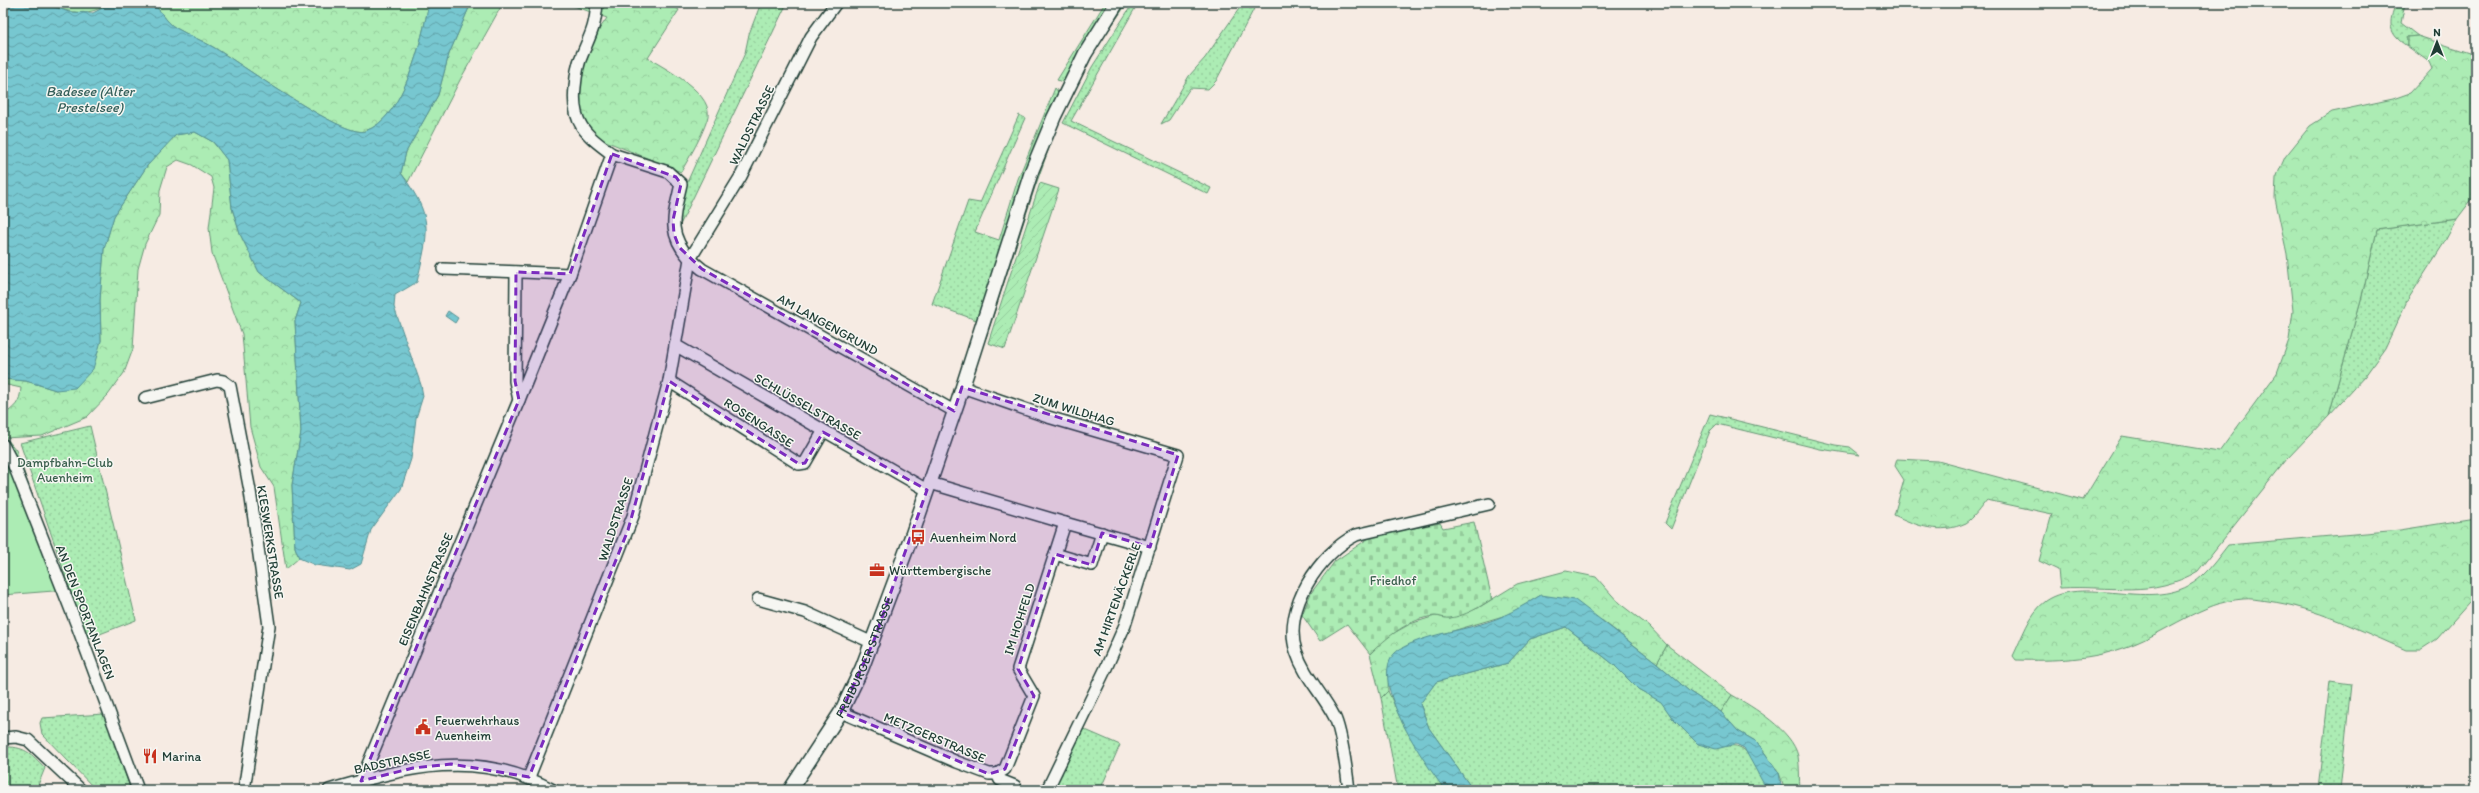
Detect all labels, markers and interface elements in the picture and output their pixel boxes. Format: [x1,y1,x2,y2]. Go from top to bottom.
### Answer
north arrow [2417,22,2457,62]
text: N [2433,26,2441,39]
water label: Badesee (Alter Prestelsee) [46,83,136,116]
street label: WALDSTRASSE [726,83,777,168]
street label: AM LANGENGRUND [775,291,881,359]
street label: SCHLÜSSELSTRASSE [752,369,864,443]
street label: ZUM WILDHAG [1031,390,1117,429]
street label: ROSENGASSE [721,394,796,450]
park label: Dampfbahn-Club Auenheim [17,455,113,485]
street label: WALDSTRASSE [595,475,636,563]
street label: KIESWERKSTRASSE [254,484,287,600]
bus stop icon: Auenheim Nord [909,528,927,546]
street label: EISENBAHNSTRASSE [395,530,456,648]
place label: Auenheim Nord [930,530,1017,545]
street label: AM HIRTENÄCKERLE [1089,541,1144,658]
street label: AN DEN SPORTANLAGEN [53,543,118,682]
office icon: Württembergische [868,561,886,579]
place label: Württembergische [889,563,991,578]
park label: Friedhof [1370,573,1416,588]
street label: IM HOHFELD [1001,581,1038,657]
street label: FREIBURGER STRASSE [832,594,896,721]
street label: METZGERSTRASSE [882,709,988,766]
place label: Feuerwehrhaus Auenheim [435,713,519,743]
public building icon: Feuerwehrhaus Auenheim [414,718,432,736]
street label: BADSTRASSE [353,746,432,777]
restaurant icon: Marina [141,747,159,765]
place label: Marina [162,749,201,764]

